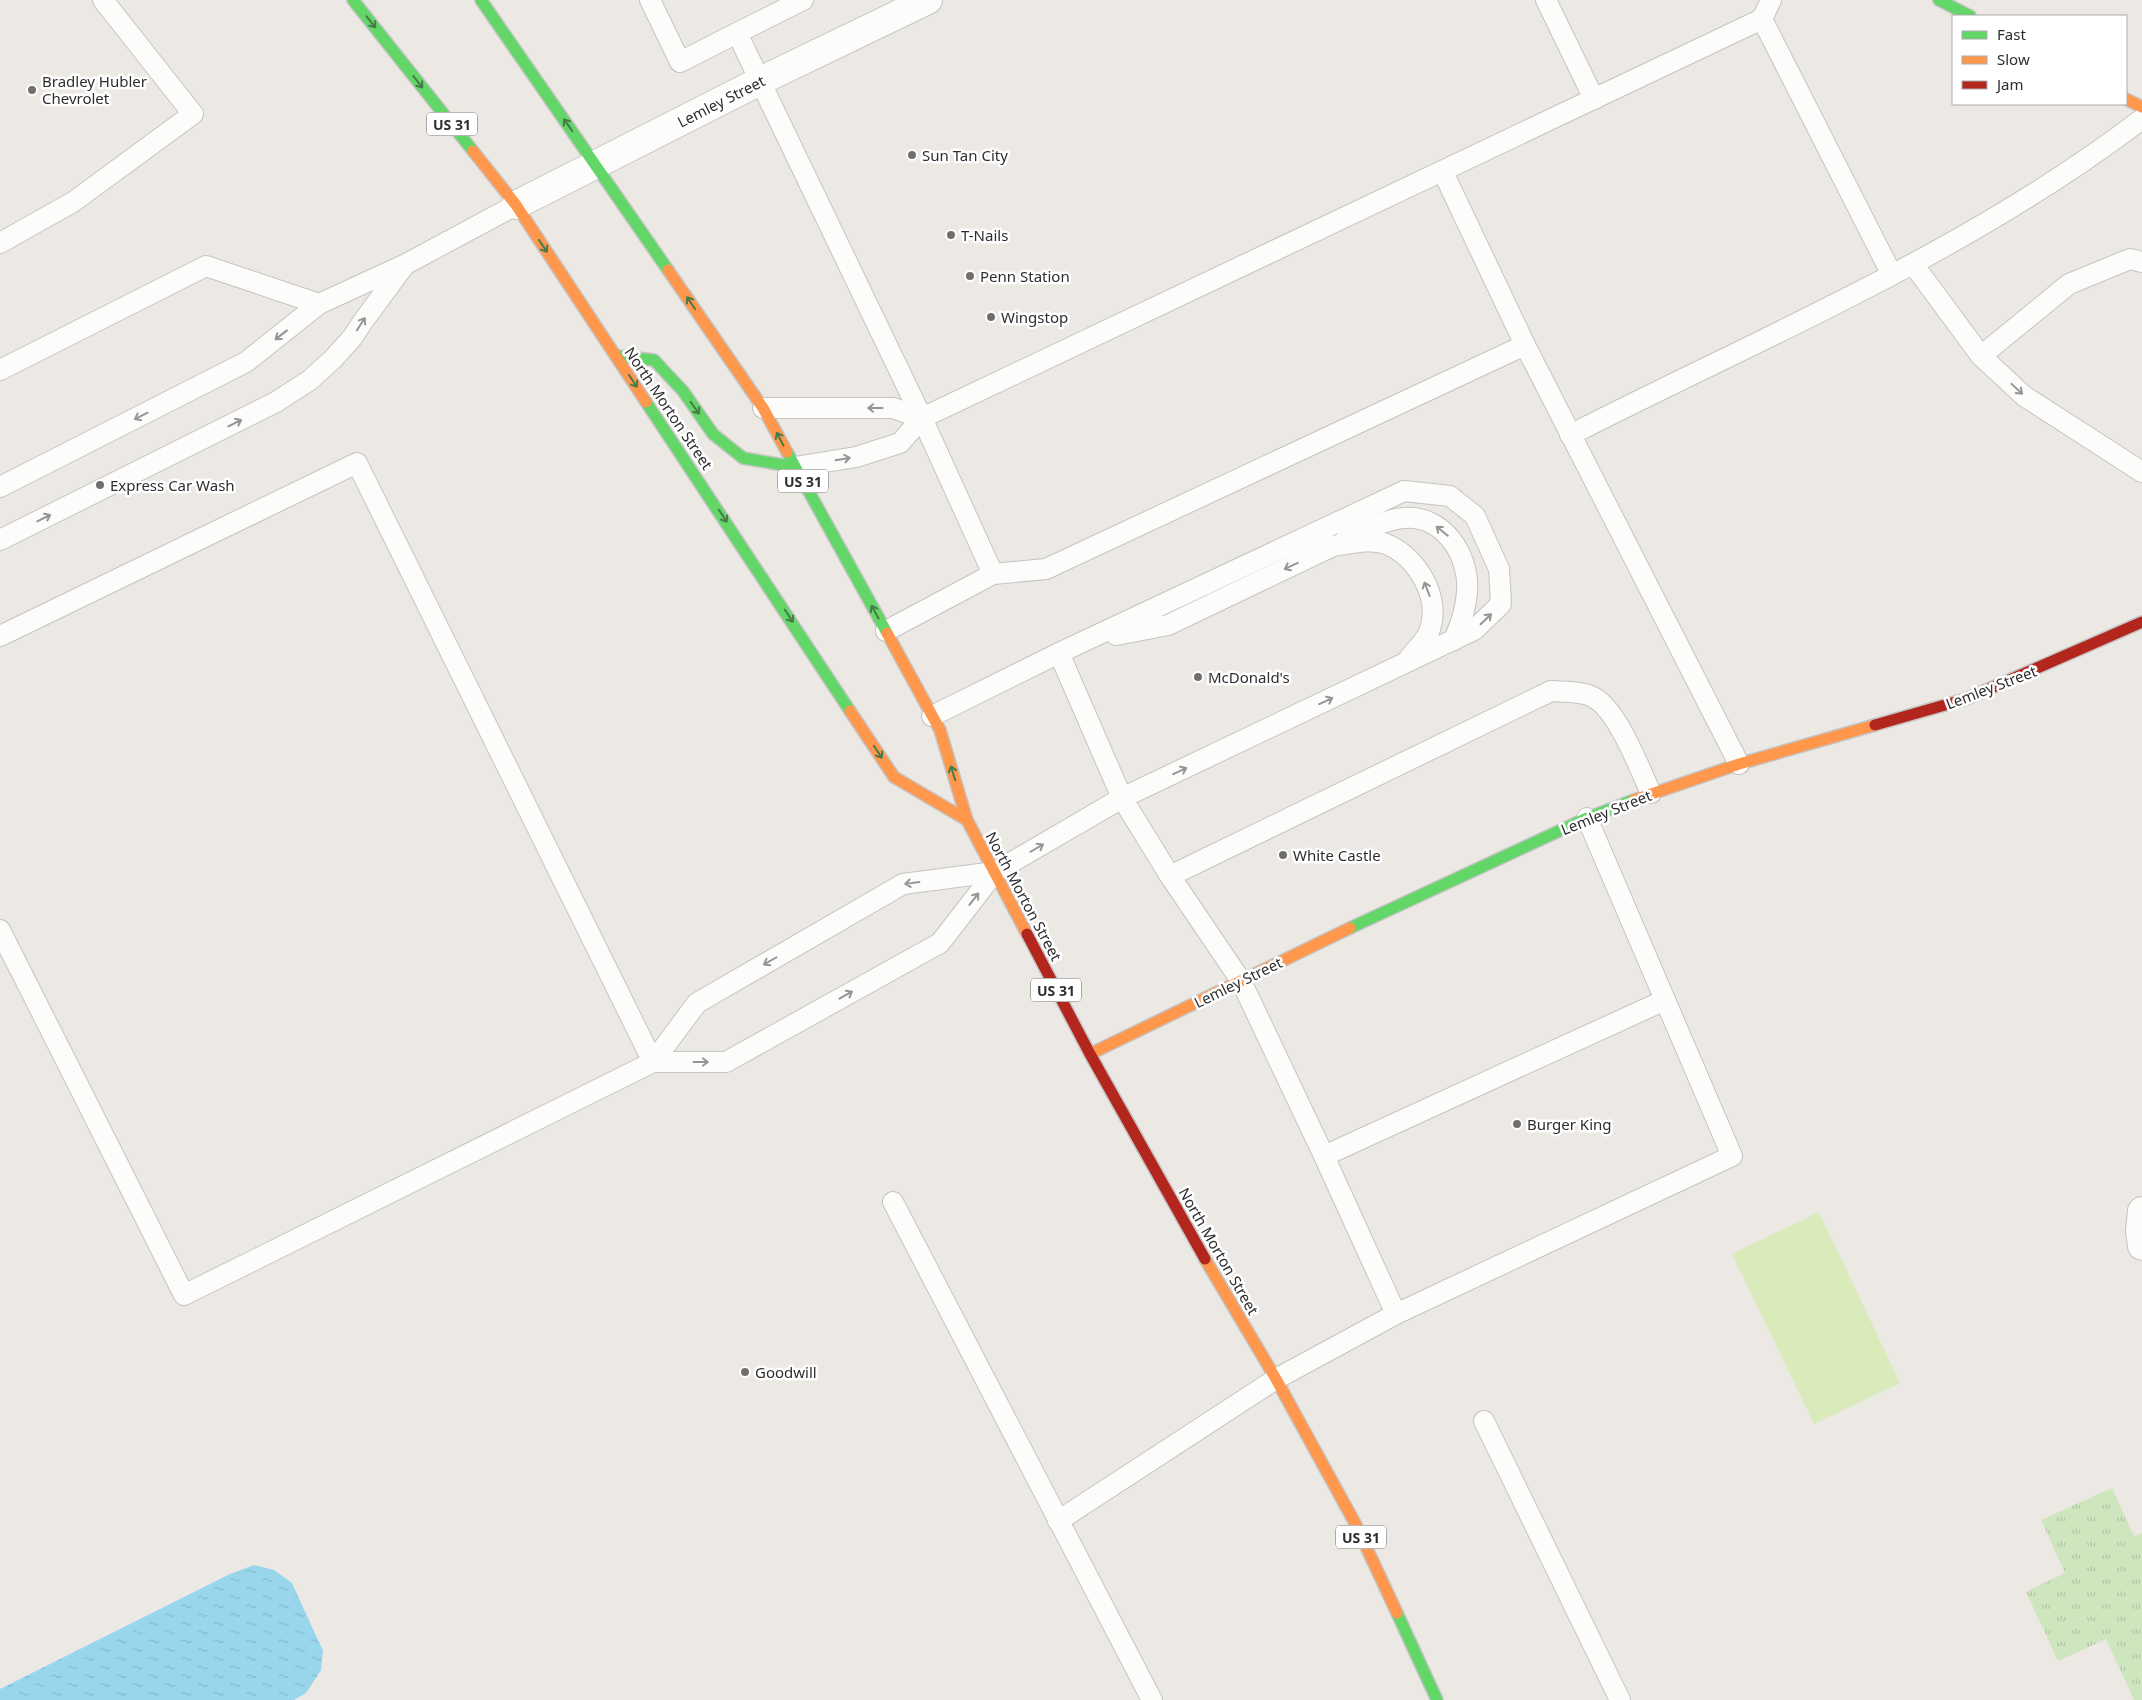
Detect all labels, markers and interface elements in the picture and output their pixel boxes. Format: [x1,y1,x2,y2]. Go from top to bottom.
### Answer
one-way arrow [365,15,376,28]
legend [1952,15,2127,105]
text: Fast [1997,24,2026,44]
text: Slow [1997,49,2030,69]
street label: Lemley Street [674,70,769,132]
place label: Bradley Hubler Chevrolet [42,71,147,108]
text: Jam [1995,74,2024,94]
one-way arrow [413,75,424,88]
marker: Bradley Hubler Chevrolet [26,84,38,96]
road number: US 31 [427,112,477,136]
one-way arrow [563,118,573,132]
place label: Sun Tan City [922,145,1008,165]
marker: Sun Tan City [906,149,918,161]
place label: T-Nails [961,225,1008,245]
marker: T-Nails [945,229,957,241]
one-way arrow [538,238,548,252]
place label: Penn Station [980,266,1070,286]
marker: Penn Station [964,270,976,282]
one-way arrow [686,296,696,310]
place label: Wingstop [1001,307,1068,327]
marker: Wingstop [985,311,997,323]
one-way arrow [356,317,367,331]
one-way arrow [275,329,288,340]
street label: North Morton Street [621,343,718,474]
one-way arrow [628,374,638,388]
one-way arrow [2010,383,2023,395]
one-way arrow [690,401,700,415]
one-way arrow [867,403,884,413]
one-way arrow [134,412,149,421]
one-way arrow [228,418,243,428]
one-way arrow [774,432,784,446]
one-way arrow [835,454,851,464]
road number: US 31 [778,470,828,492]
place label: Express Car Wash [110,475,235,495]
marker: Express Car Wash [94,479,106,491]
one-way arrow [718,509,728,523]
one-way arrow [36,513,51,522]
one-way arrow [1436,525,1449,536]
one-way arrow [1284,562,1299,571]
one-way arrow [1422,582,1431,597]
one-way arrow [870,604,880,619]
one-way arrow [784,609,794,623]
one-way arrow [1480,613,1492,625]
street label: Lemley Street [1943,660,2040,714]
place label: McDonald's [1208,667,1290,687]
marker: McDonald's [1192,671,1204,683]
one-way arrow [1319,695,1334,705]
one-way arrow [873,745,883,759]
one-way arrow [947,765,957,781]
one-way arrow [1172,765,1187,775]
street label: Lemley Street [1558,785,1655,839]
street label: North Morton Street [981,828,1067,965]
one-way arrow [1029,842,1043,852]
place label: White Castle [1293,845,1381,865]
marker: White Castle [1277,849,1289,861]
one-way arrow [904,878,920,888]
one-way arrow [969,892,979,906]
street label: Lemley Street [1191,952,1286,1012]
one-way arrow [763,957,778,966]
road number: US 31 [1031,978,1081,1002]
one-way arrow [839,990,854,1000]
one-way arrow [693,1057,709,1067]
place label: Burger King [1527,1114,1612,1134]
marker: Burger King [1511,1118,1523,1130]
street label: North Morton Street [1174,1184,1264,1319]
place label: Goodwill [755,1362,817,1382]
marker: Goodwill [739,1366,751,1378]
road number: US 31 [1336,1525,1386,1548]

